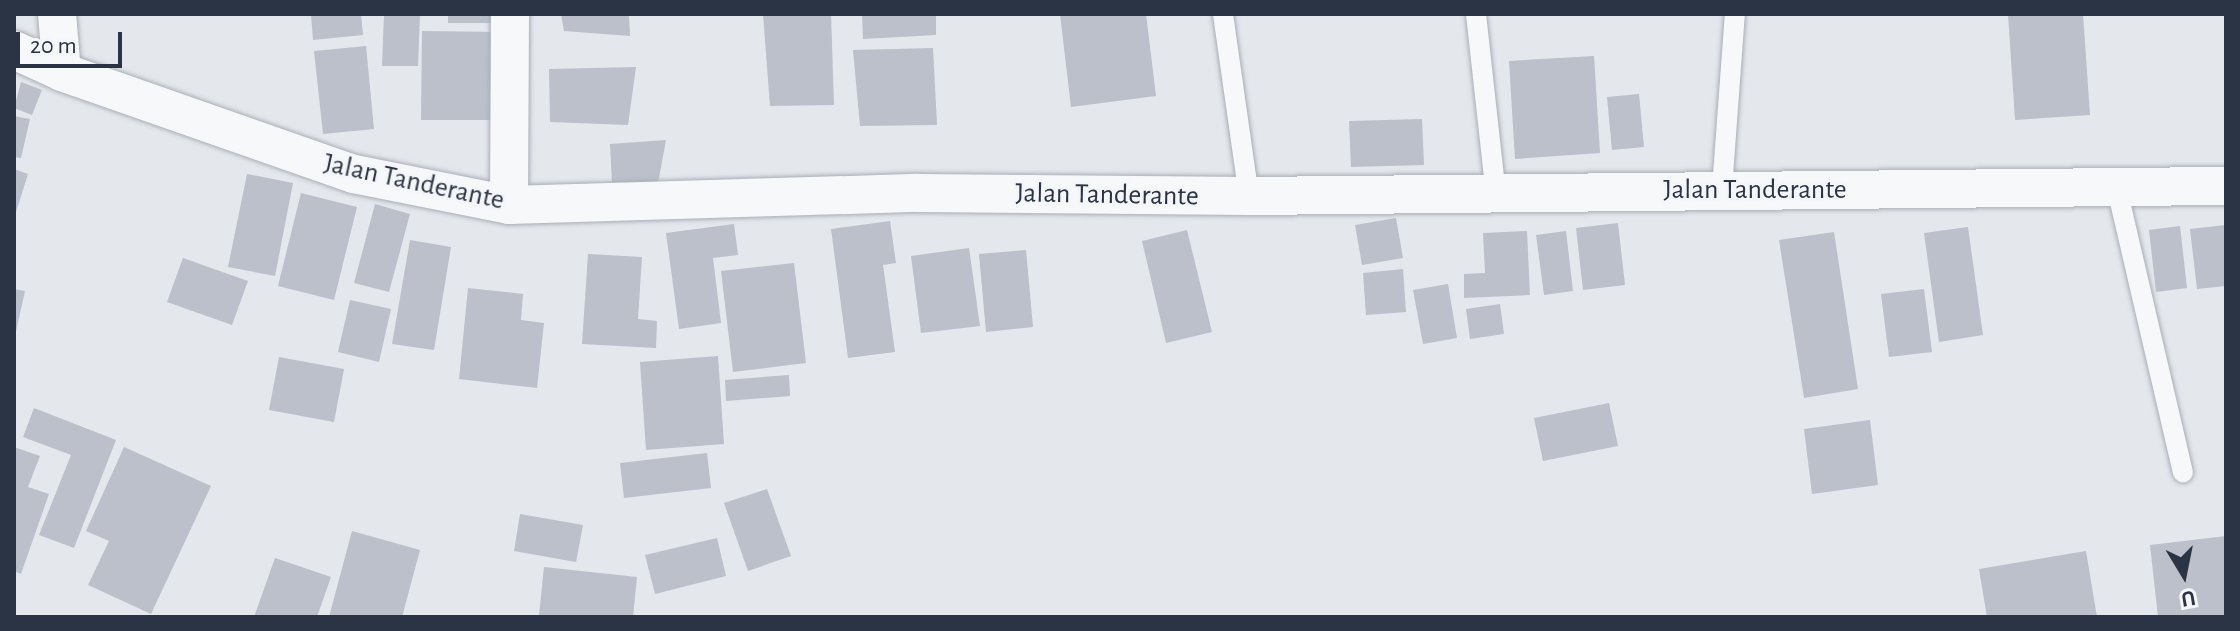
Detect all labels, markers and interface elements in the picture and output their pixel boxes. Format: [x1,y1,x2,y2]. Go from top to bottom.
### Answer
scale bar [20,16,126,66]
text: 20 m [30,34,77,58]
street label: Jalan Tanderante [321,147,507,217]
street label: Jalan Tanderante [1663,173,1847,207]
street label: Jalan Tanderante [1015,177,1199,213]
north arrow [2144,535,2224,615]
text: U [2179,587,2197,611]

